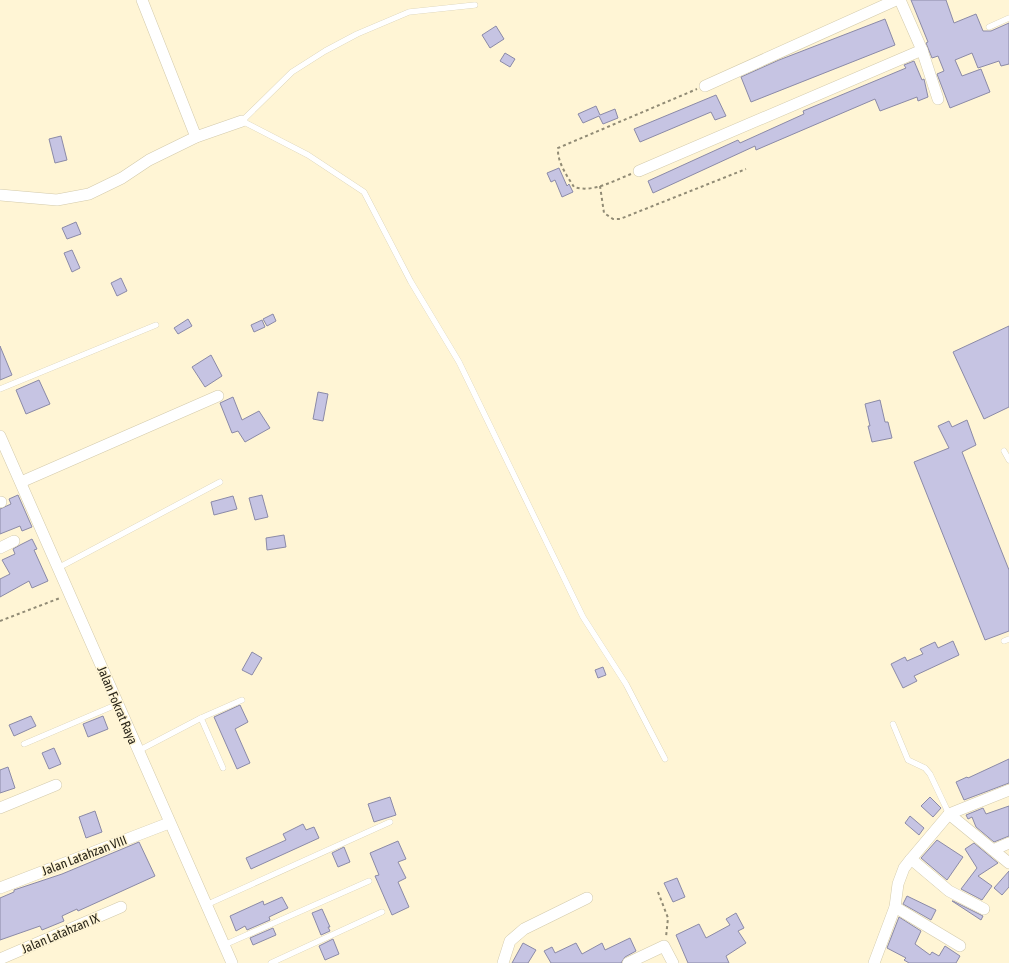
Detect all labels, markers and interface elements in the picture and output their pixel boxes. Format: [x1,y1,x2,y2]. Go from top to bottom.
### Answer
street label: Jalan Fokrat Raya [94,664,141,747]
street label: Jalan Latahzan VIII [39,832,129,879]
street label: Jalan Latahzan IX [19,910,101,957]

